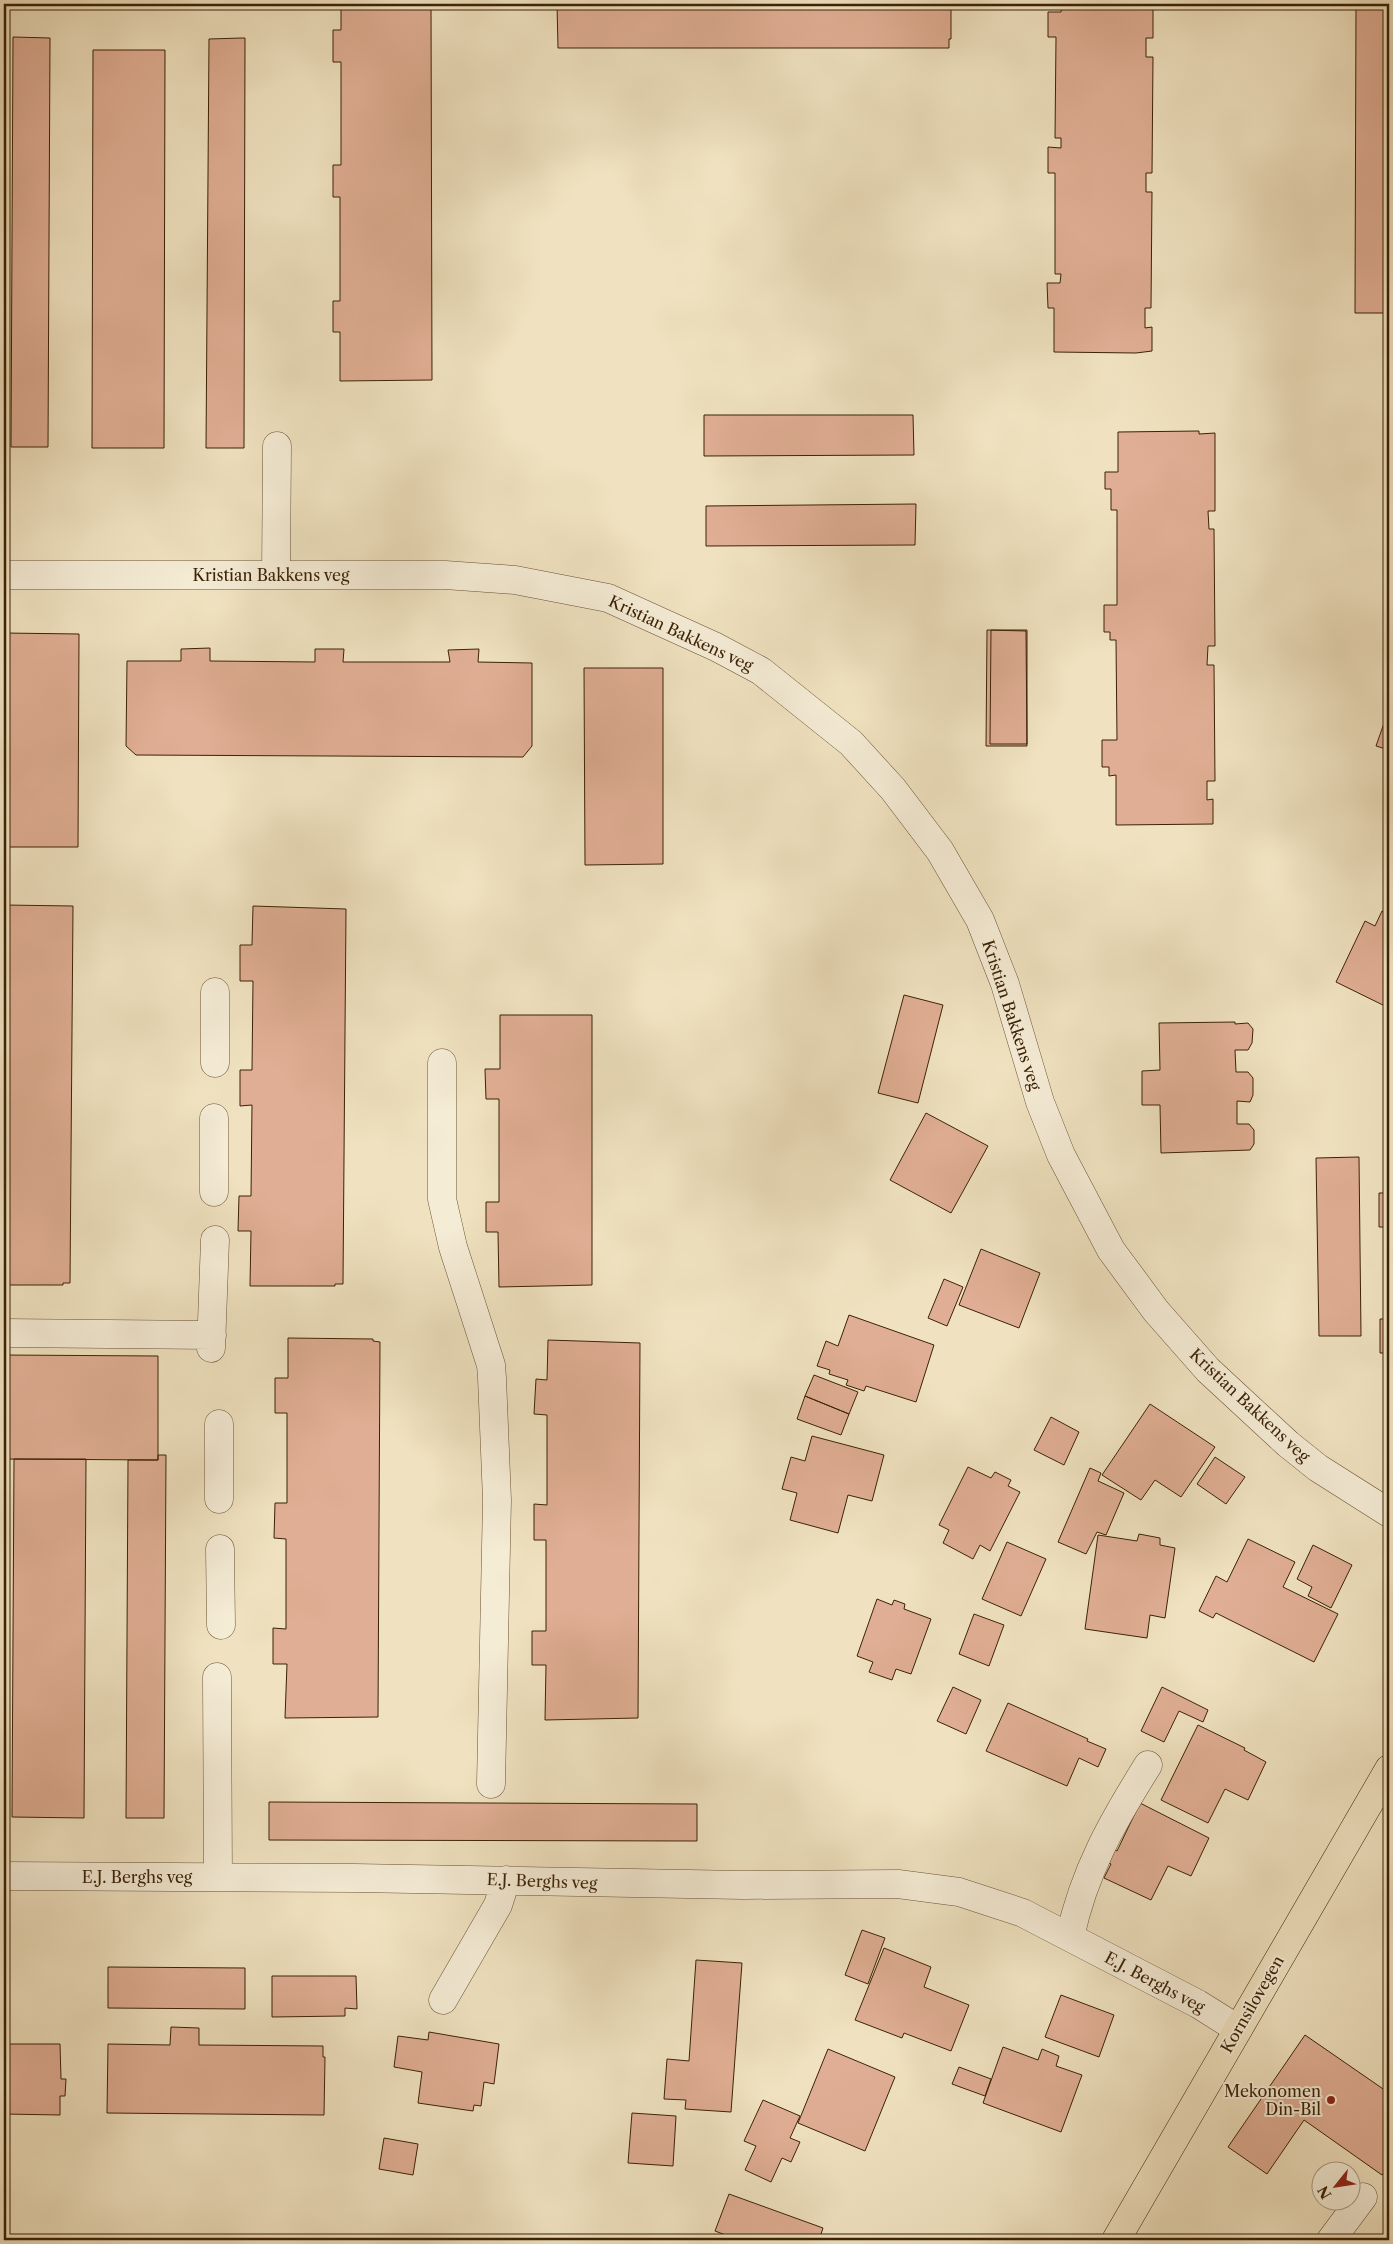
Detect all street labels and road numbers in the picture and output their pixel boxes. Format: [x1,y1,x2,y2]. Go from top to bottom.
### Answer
street label: Kristian Bakkens veg [193,565,350,585]
street label: Kristian Bakkens veg [606,591,757,675]
street label: Kristian Bakkens veg [978,937,1046,1093]
street label: Kristian Bakkens veg [1186,1344,1315,1466]
street label: E.J. Berghs veg [82,1867,193,1887]
street label: E.J. Berghs veg [486,1869,598,1893]
street label: E.J. Berghs veg [1101,1947,1209,2017]
street label: Kornsilovegen [1216,1952,1288,2056]

